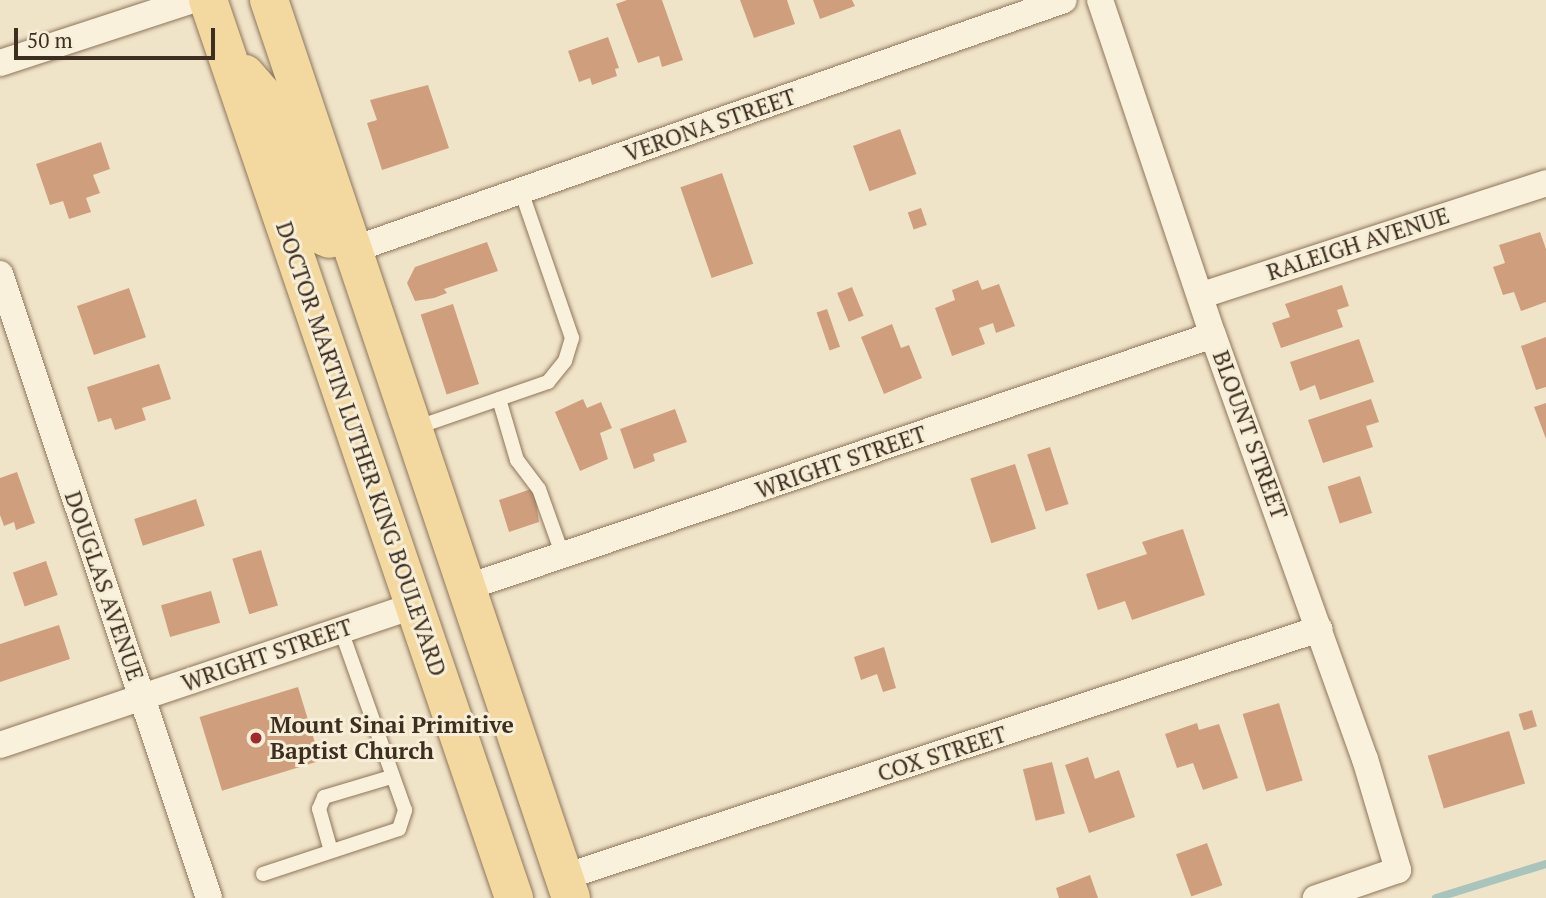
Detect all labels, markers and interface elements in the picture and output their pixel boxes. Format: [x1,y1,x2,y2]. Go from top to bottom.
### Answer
scale bar [18,14,219,58]
text: 50 m [27,26,73,54]
street label: VERONA STREET [620,83,800,167]
street label: RALEIGH AVENUE [1263,201,1453,287]
street label: DOCTOR MARTIN LUTHER KING BOULEVARD [270,218,452,680]
street label: BLOUNT STREET [1207,347,1293,523]
street label: WRIGHT STREET [752,420,930,504]
street label: DOUGLAS AVENUE [59,487,149,685]
street label: WRIGHT STREET [178,613,356,697]
place label: Mount Sinai Primitive Baptist Church [270,711,514,765]
street label: COX STREET [874,720,1010,788]
marker: Mount Sinai Primitive Baptist Church [248,730,264,746]

